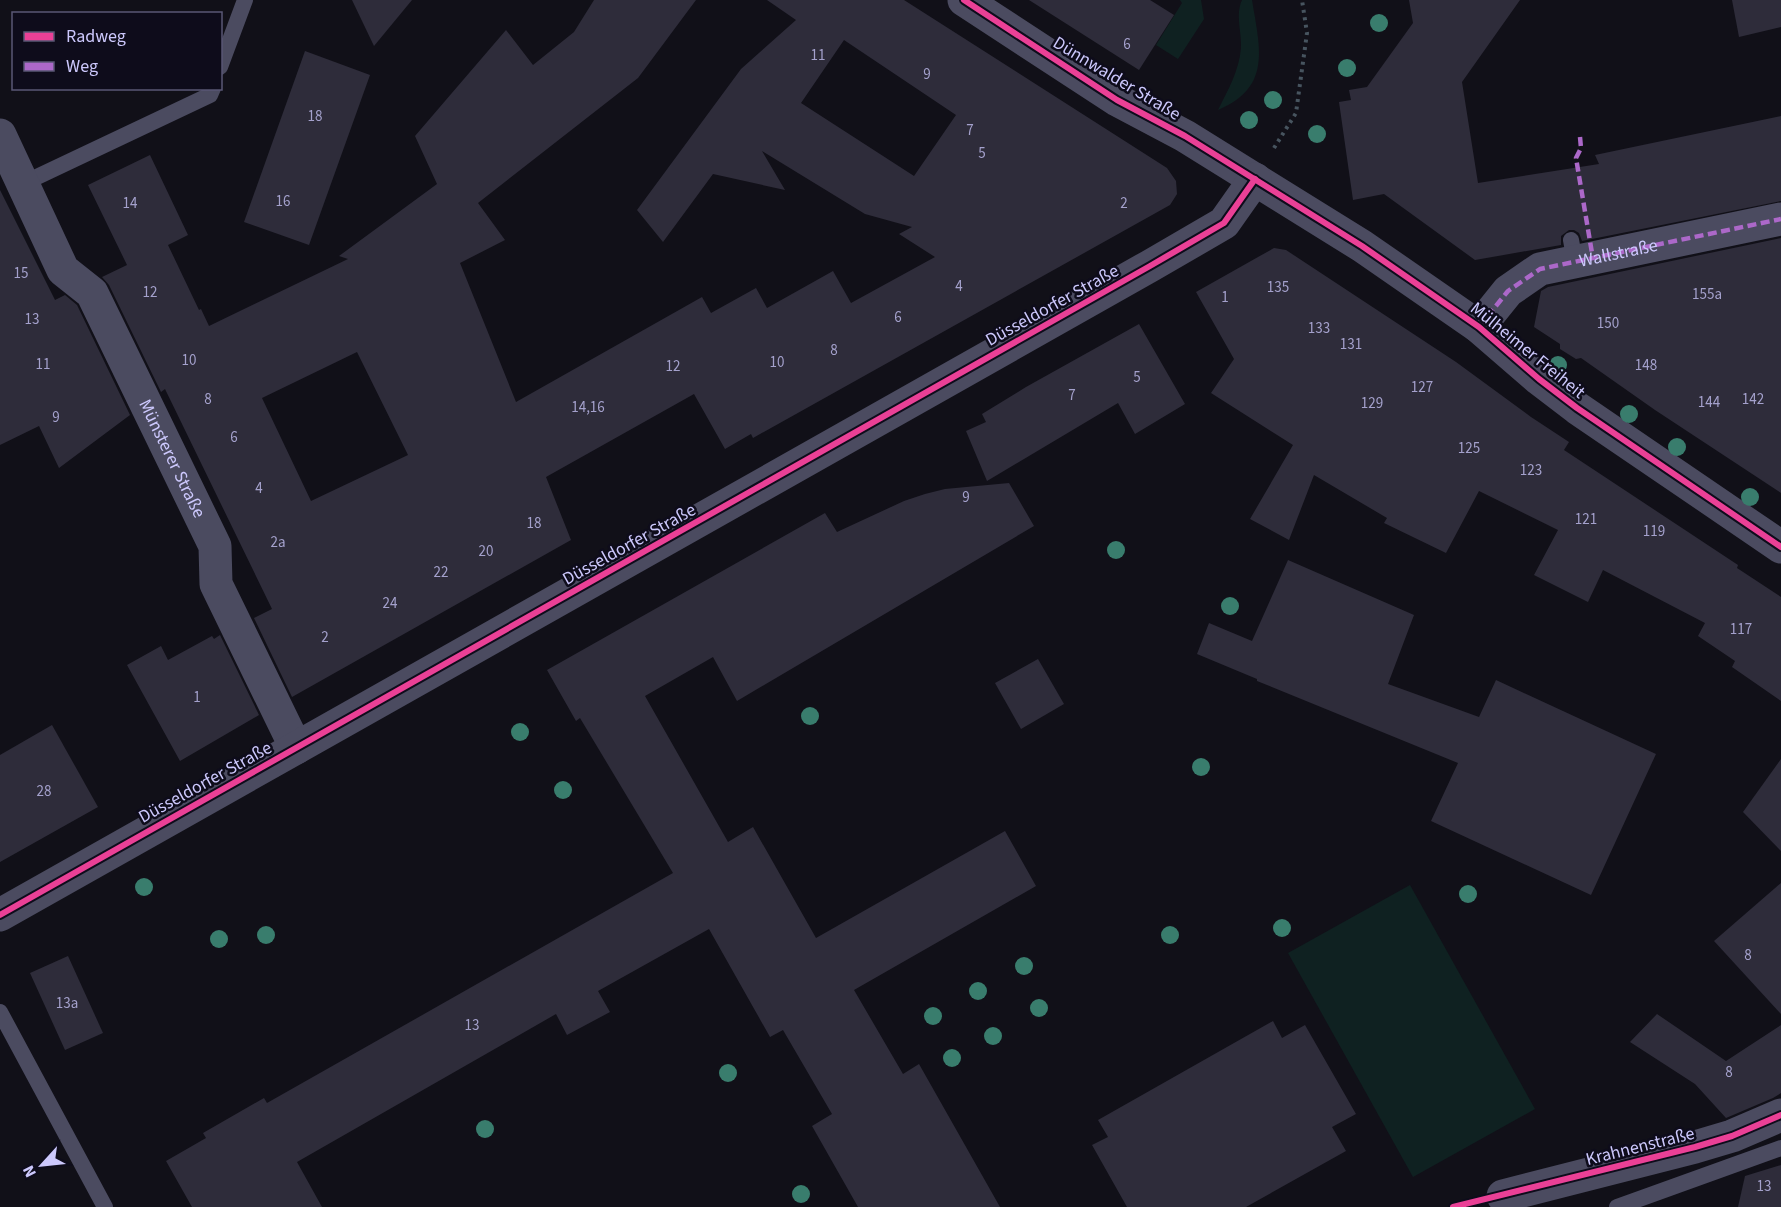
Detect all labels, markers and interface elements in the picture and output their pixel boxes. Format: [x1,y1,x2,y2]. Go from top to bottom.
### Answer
legend [12,12,222,90]
text: Radweg [66,24,126,49]
street label: Dünnwalder Straße [1048,30,1185,127]
house number: 6 [1123,34,1131,55]
house number: 11 [811,45,825,66]
text: Weg [66,54,98,79]
house number: 9 [923,64,931,85]
house number: 18 [308,106,322,127]
house number: 7 [966,120,974,141]
house number: 5 [978,143,986,164]
house number: 16 [276,191,290,212]
house number: 14 [123,193,138,214]
house number: 2 [1120,193,1128,214]
street label: Wallstraße [1577,233,1660,274]
street label: Düsseldorfer Straße [981,258,1123,352]
house number: 15 [14,263,28,284]
house number: 4 [955,276,963,297]
house number: 135 [1267,277,1289,298]
house number: 12 [143,282,157,303]
house number: 155a [1692,284,1722,305]
house number: 1 [1221,287,1229,308]
street label: Mülheimer Freiheit [1465,296,1591,405]
house number: 6 [894,307,902,328]
house number: 13 [25,309,39,330]
house number: 150 [1597,313,1619,334]
house number: 133 [1308,318,1330,339]
house number: 131 [1340,334,1362,355]
house number: 8 [830,340,838,361]
house number: 10 [182,350,196,371]
house number: 10 [770,352,784,373]
house number: 11 [36,354,50,375]
house number: 148 [1635,355,1657,376]
house number: 12 [666,356,680,377]
house number: 5 [1133,367,1141,388]
house number: 127 [1411,377,1433,398]
house number: 7 [1068,385,1076,406]
house number: 8 [204,389,212,410]
house number: 142 [1742,389,1764,410]
house number: 144 [1698,392,1721,413]
house number: 129 [1361,393,1383,414]
street label: Münsterer Straße [133,395,211,522]
house number: 14,16 [571,397,605,418]
house number: 9 [52,407,60,428]
house number: 6 [230,427,238,448]
house number: 125 [1458,438,1480,459]
house number: 123 [1520,460,1542,481]
house number: 4 [255,478,263,499]
house number: 9 [962,487,970,508]
street label: Düsseldorfer Straße [558,497,700,591]
house number: 121 [1575,509,1597,530]
house number: 18 [527,513,541,534]
house number: 119 [1643,521,1665,542]
house number: 2a [270,532,286,553]
house number: 20 [479,541,493,562]
house number: 22 [434,562,448,583]
house number: 24 [383,593,398,614]
house number: 117 [1730,619,1752,640]
house number: 2 [321,627,329,648]
house number: 1 [193,687,201,708]
street label: Düsseldorfer Straße [134,735,276,829]
house number: 28 [37,781,51,802]
house number: 8 [1744,945,1752,966]
house number: 13a [56,993,78,1014]
house number: 13 [465,1015,479,1036]
house number: 8 [1725,1062,1733,1083]
street label: Krahnenstraße [1583,1121,1697,1172]
north arrow [12,1135,72,1195]
text: N [17,1162,42,1181]
house number: 13 [1757,1176,1771,1197]

